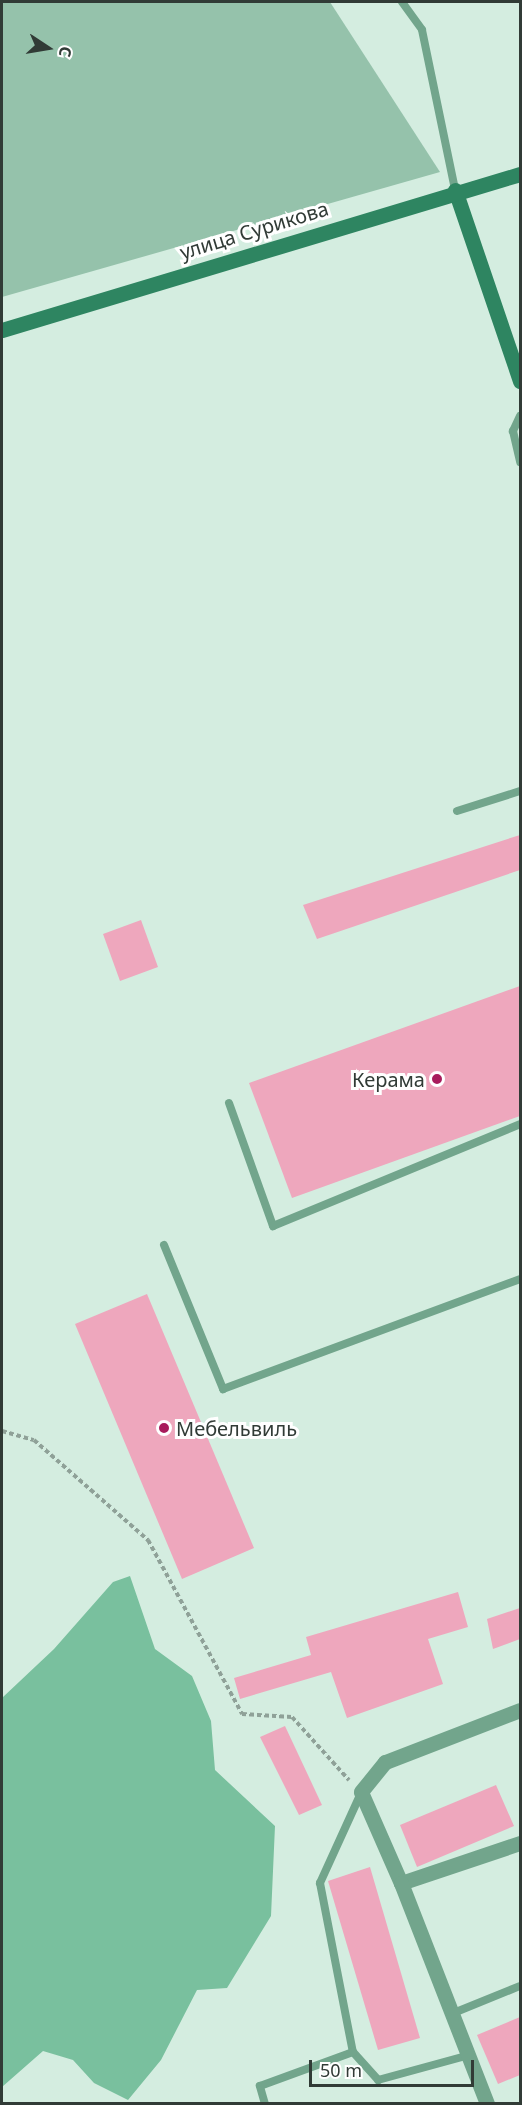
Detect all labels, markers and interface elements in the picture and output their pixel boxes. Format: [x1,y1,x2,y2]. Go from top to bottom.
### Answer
north arrow [18,18,78,78]
text: С [54,44,77,59]
street label: улица Сурикова [177,196,331,264]
place label: Керама [352,1067,425,1091]
marker: Керама [430,1072,444,1086]
place label: Мебельвиль [176,1416,297,1440]
marker: Мебельвиль [157,1421,171,1435]
scale bar [312,2048,477,2086]
text: 50 m [320,2058,362,2082]

